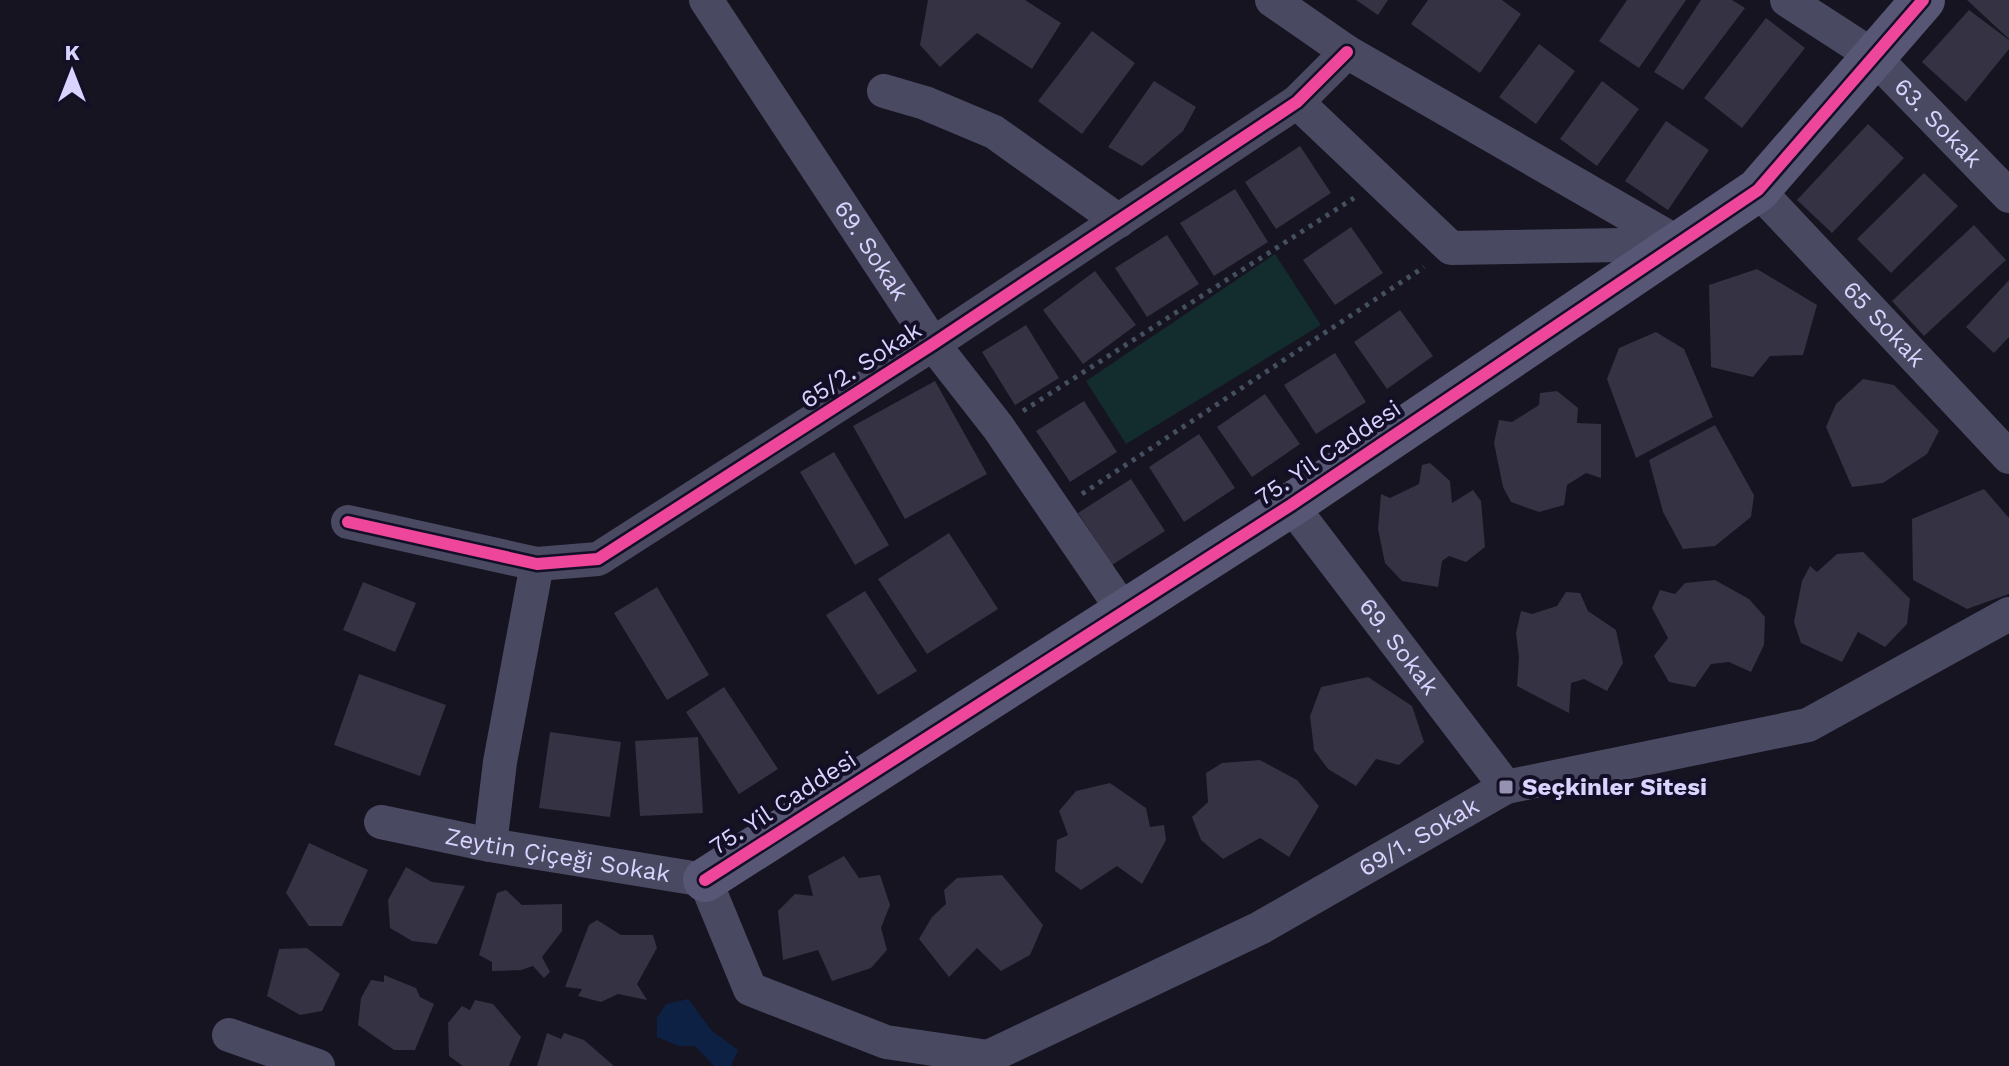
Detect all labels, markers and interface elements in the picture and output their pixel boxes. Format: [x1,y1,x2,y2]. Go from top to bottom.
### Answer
north arrow [32,32,112,112]
text: K [64,40,80,65]
street label: 63. Sokak [1888,72,1988,174]
street label: 69. Sokak [828,195,915,306]
street label: 65 Sokak [1837,275,1931,373]
street label: 65/2. Sokak [796,315,927,414]
street label: 75. Yil Caddesi [1250,394,1406,512]
street label: 69. Sokak [1353,593,1445,701]
street label: 75. Yil Caddesi [705,745,861,861]
place label: Seçkinler Sitesi [1522,773,1707,801]
marker: Seçkinler Sitesi [1497,778,1515,796]
street label: 69/1. Sokak [1354,791,1484,882]
street label: Zeytin Çiçeği Sokak [443,822,673,888]

